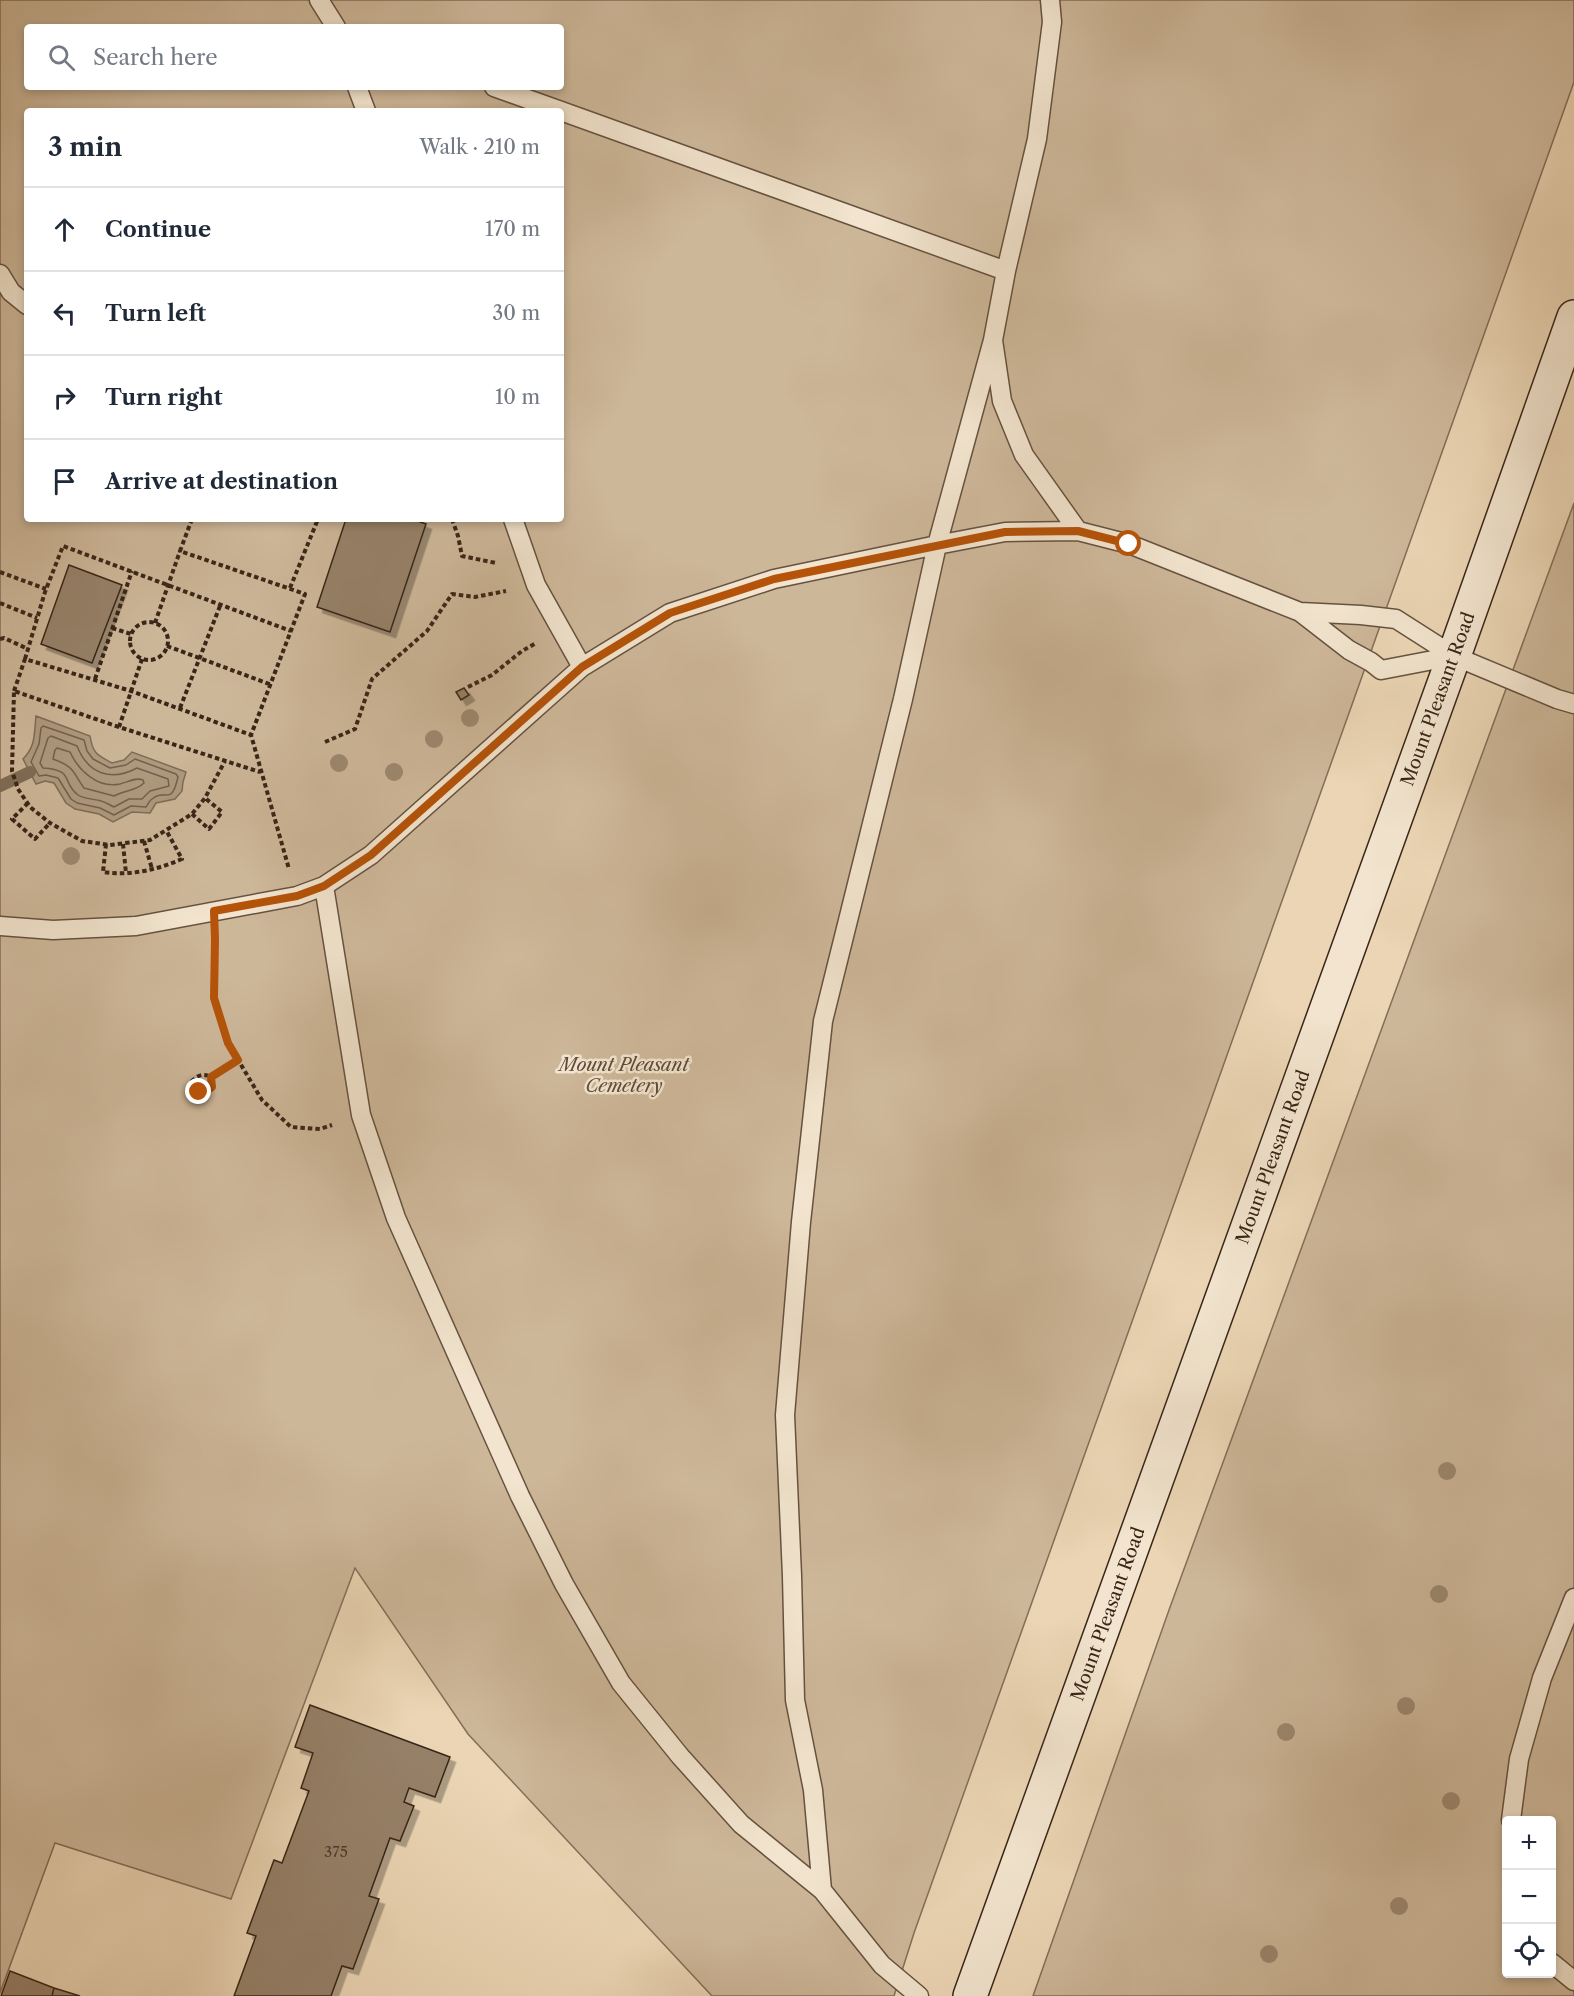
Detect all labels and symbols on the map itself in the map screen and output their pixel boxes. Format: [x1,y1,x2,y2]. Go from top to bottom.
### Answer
route start [1115,530,1141,556]
street label: Mount Pleasant Road [1396,609,1480,789]
park label: Mount Pleasant Cemetery [557,1054,690,1097]
street label: Mount Pleasant Road [1231,1067,1315,1247]
route end [185,1078,211,1104]
street label: Mount Pleasant Road [1066,1524,1150,1704]
house number: 375 [324,1842,348,1861]

